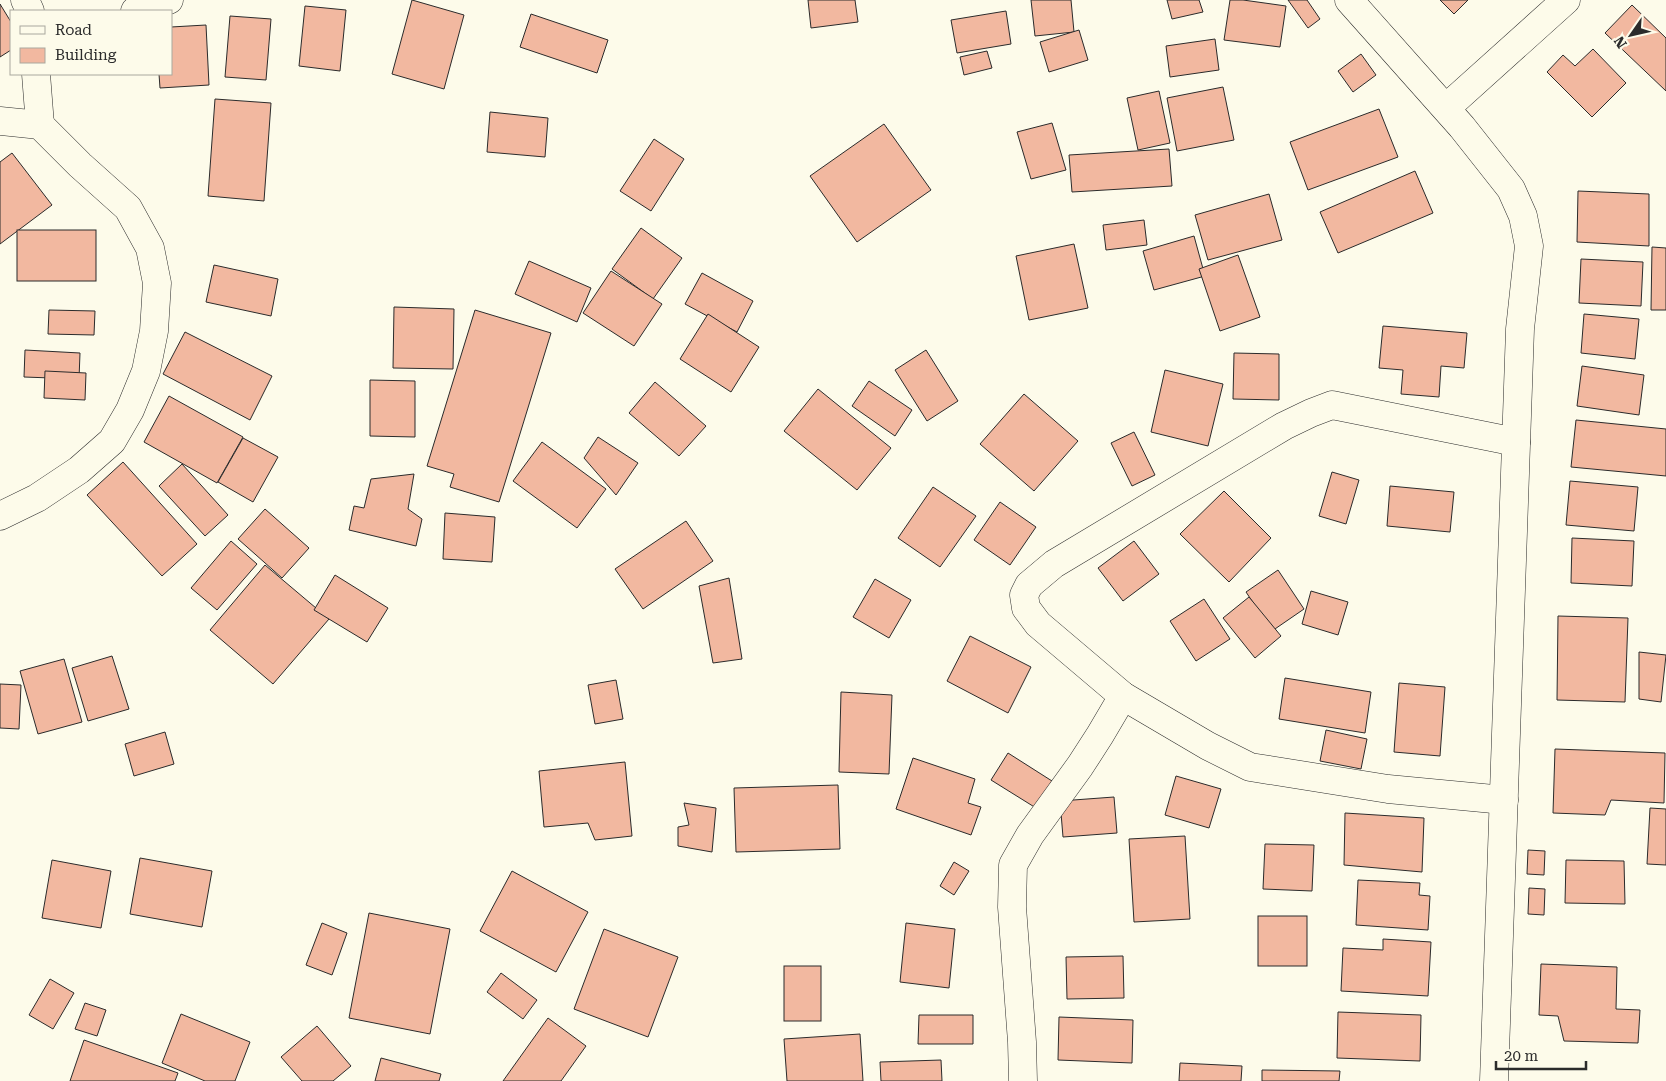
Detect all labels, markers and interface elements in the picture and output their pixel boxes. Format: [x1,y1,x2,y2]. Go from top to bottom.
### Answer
legend [10,10,172,75]
north arrow [1606,10,1656,60]
text: Road [55,21,92,39]
text: N [1610,33,1630,51]
text: Building [55,46,117,64]
scale bar [1496,1038,1586,1070]
text: 20 m [1504,1047,1539,1065]

